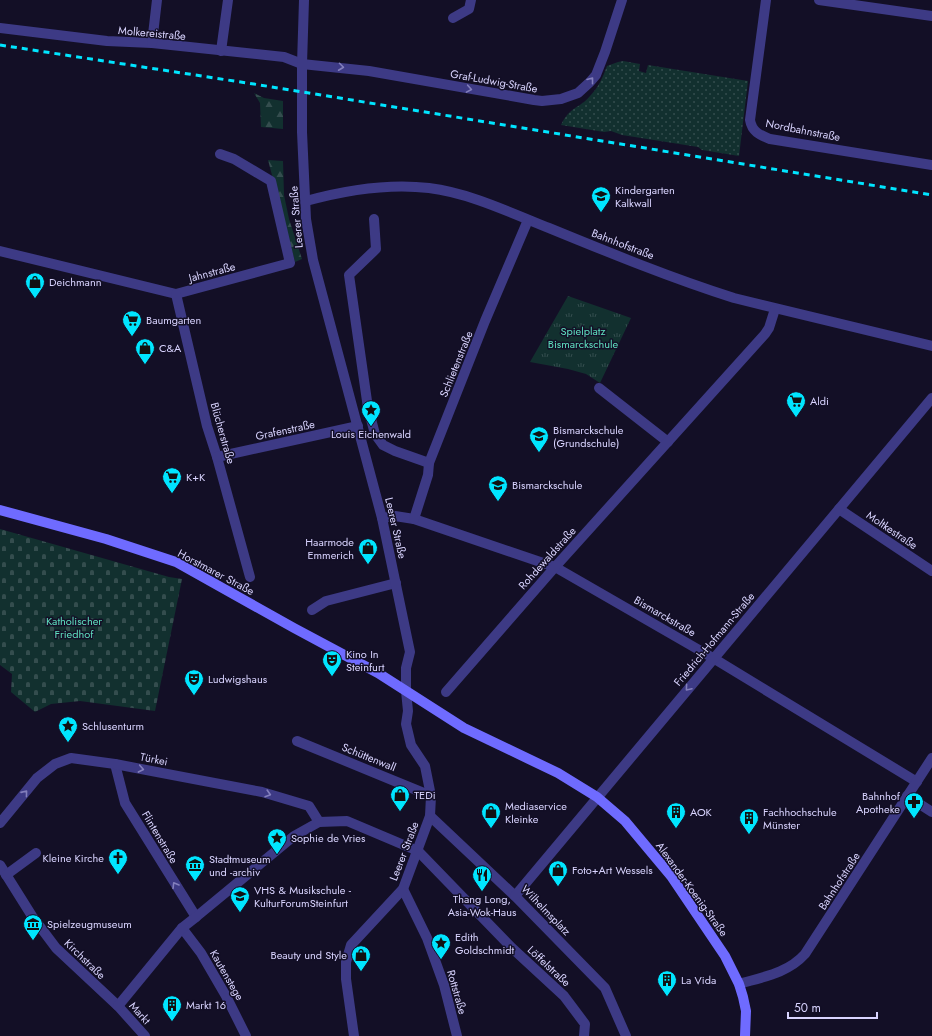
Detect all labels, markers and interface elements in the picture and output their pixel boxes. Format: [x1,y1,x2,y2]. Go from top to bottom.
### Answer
street label: Molkereistraße [117,22,187,44]
one-way arrow [338,63,344,72]
street label: Graf-Ludwig-Straße [449,65,539,97]
one-way arrow [587,78,594,85]
one-way arrow [466,84,472,93]
street label: Nordbahnstraße [764,115,842,145]
place label: Kindergarten Kalkwall [615,182,675,211]
street label: Leerer Straße [285,185,307,249]
school or university icon: Kindergarten Kalkwall [590,185,612,213]
street label: Bahnhofstraße [589,225,657,263]
street label: Jahnstraße [185,258,237,286]
shop icon: Deichmann [24,271,46,299]
place label: Deichmann [49,274,101,290]
supermarket icon: Baumgarten [121,309,143,337]
place label: Baumgarten [146,312,201,328]
park label: Spielplatz Bismarckschule [548,323,619,352]
street label: Schlietenstraße [435,328,477,400]
shop icon: C&A [134,337,156,365]
place label: C&A [159,340,182,356]
supermarket icon: Aldi [785,390,807,418]
place label: Aldi [810,393,829,409]
place icon: Louis Eichenwald [360,399,382,427]
street label: Blücherstraße [207,401,239,466]
street label: Grafenstraße [254,416,316,444]
place label: Bismarckschule (Grundschule) [553,422,624,451]
school or university icon: Bismarckschule (Grundschule) [528,425,550,453]
place label: Louis Eichenwald [331,426,411,442]
supermarket icon: K+K [161,466,183,494]
place label: K+K [186,469,206,485]
school or university icon: Bismarckschule [487,474,509,502]
place label: Bismarckschule [512,477,583,493]
street label: Leerer Straße [381,496,411,560]
street label: Moltkestraße [863,507,921,553]
street label: Rohdewaldstraße [515,523,580,593]
place label: Haarmode Emmerich [305,534,354,563]
shop icon: Haarmode Emmerich [357,537,379,565]
street label: Horstmarer Straße [175,545,257,599]
street label: Friedrich-Hofmann-Straße [670,588,758,689]
street label: Bismarckstraße [631,592,699,640]
park label: Katholischer Friedhof [46,613,102,642]
place label: Kino In Steinfurt [346,646,385,675]
theatre icon: Kino In Steinfurt [321,649,343,677]
theatre icon: Ludwigshaus [183,668,205,696]
place label: Ludwigshaus [208,671,268,687]
one-way arrow [686,684,693,691]
place icon: Schlusenturm [57,715,79,743]
place label: Schlusenturm [82,718,144,734]
street label: Schüttenwall [339,739,399,775]
street label: Türkei [139,748,169,770]
one-way arrow [137,764,144,773]
shop icon: TEDi [389,784,411,812]
place label: TEDi [414,787,436,803]
place label: Bahnhof Apotheke [856,788,901,817]
one-way arrow [264,789,271,798]
one-way arrow [20,791,27,798]
pharmacy icon: Bahnhof Apotheke [903,791,925,819]
place label: Mediaservice Kleinke [505,798,567,827]
shop icon: Mediaservice Kleinke [480,801,502,829]
building icon: AOK [665,801,687,829]
place label: AOK [690,804,713,820]
place label: Fachhochschule Münster [763,804,837,833]
building icon: Fachhochschule Münster [738,807,760,835]
street label: Flintenstraße [138,808,182,867]
street label: Leerer Straße [385,819,423,883]
place icon: Sophie de Vries [266,827,288,855]
place label: Sophie de Vries [291,830,366,846]
street label: Alexander-Koenig-Straße [652,838,732,940]
church icon: Kleine Kirche [107,847,129,875]
street label: Bahnhofstraße [814,849,864,913]
place label: Kleine Kirche [43,850,104,866]
place label: Stadtmuseum und -archiv [209,851,271,880]
museum icon: Stadtmuseum und -archiv [184,854,206,882]
shop icon: Foto+Art Wessels [547,859,569,887]
place label: Foto+Art Wessels [572,862,653,878]
restaurant icon: Thang Long, Asia-Wok-Haus [471,864,493,892]
street label: Wilhelmsplatz [518,881,574,939]
one-way arrow [172,882,180,889]
place label: VHS & Musikschule - KulturForumSteinfurt [254,882,352,911]
school or university icon: VHS & Musikschule - KulturForumSteinfurt [229,885,251,913]
place label: Thang Long, Asia-Wok-Haus [448,891,517,920]
museum icon: Spielzeugmuseum [22,913,44,941]
place label: Spielzeugmuseum [47,916,132,932]
place label: Edith Goldschmidt [455,929,515,958]
place icon: Edith Goldschmidt [430,932,452,960]
street label: Kirchstraße [61,935,109,983]
street label: Löffelstraße [524,942,574,990]
shop icon: Beauty und Style [350,944,372,972]
street label: Kautenstege [206,947,248,1004]
place label: Beauty und Style [271,947,347,963]
street label: Rottstraße [443,968,471,1016]
building icon: La Vida [656,969,678,997]
place label: La Vida [681,972,716,988]
building icon: Markt 16 [161,994,183,1022]
scale bar [788,994,877,1020]
place label: Markt 16 [186,997,226,1013]
street label: Markt [126,998,155,1028]
text: 50 m [794,999,821,1017]

